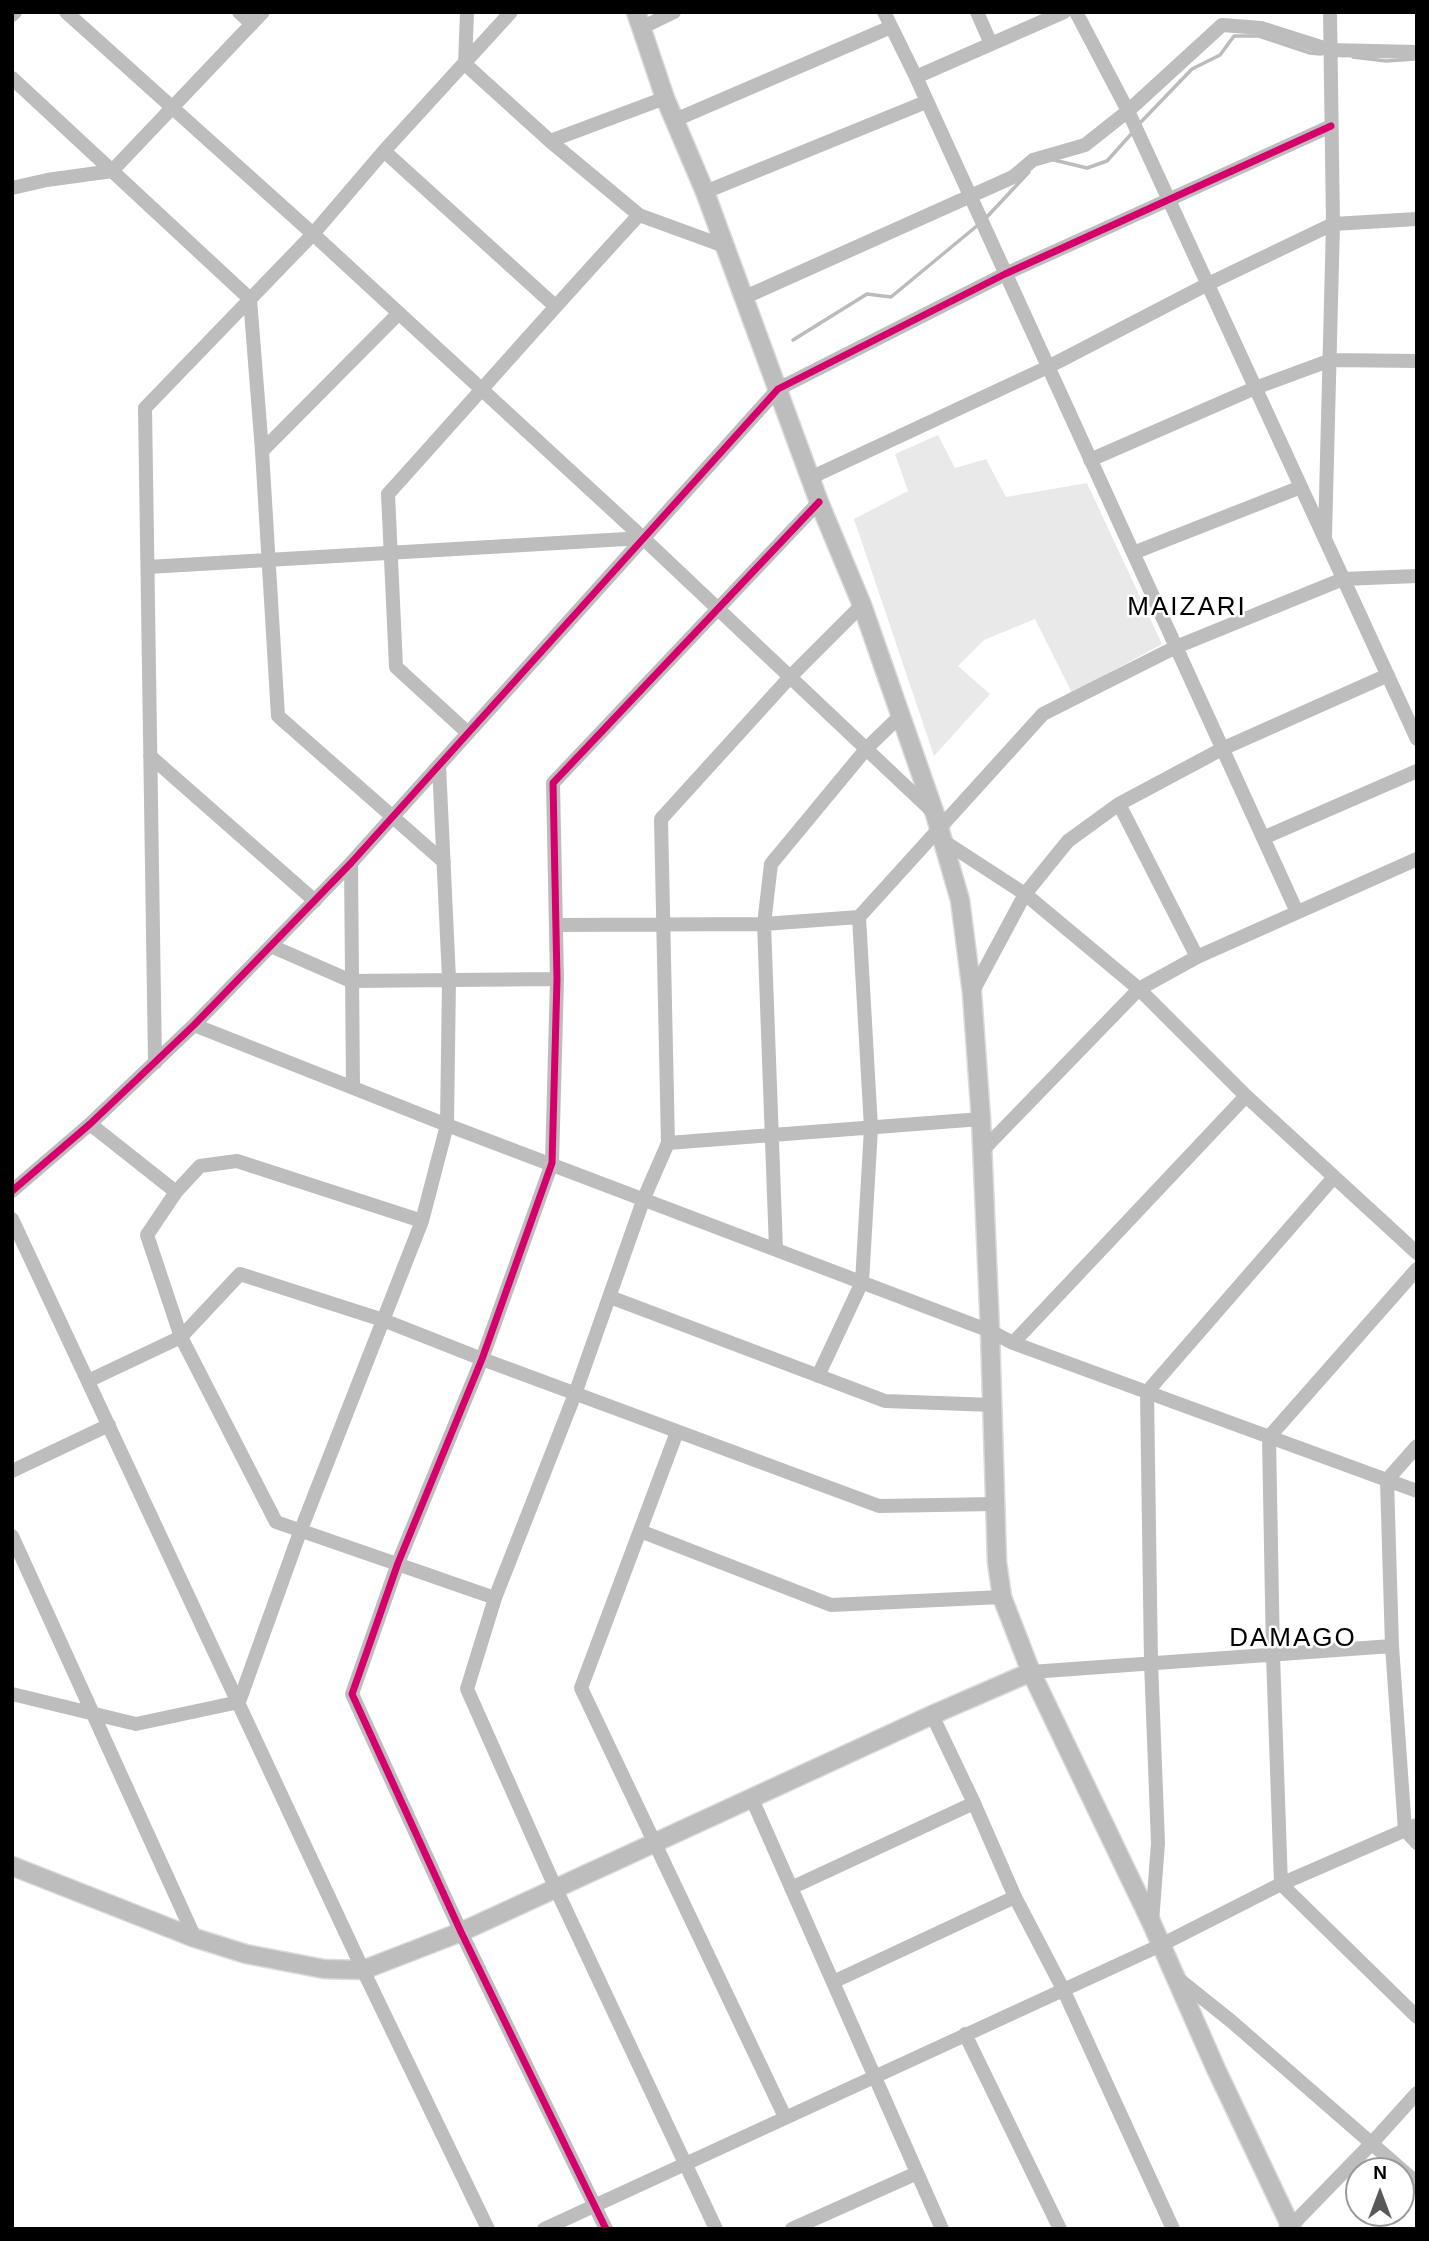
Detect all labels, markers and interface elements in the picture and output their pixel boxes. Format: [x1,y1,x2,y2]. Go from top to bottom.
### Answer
district label: MAIZARI [1128,592,1246,624]
district label: DAMAGO [1230,1623,1356,1655]
north arrow [1345,2157,1415,2227]
text: N [1373,2162,1387,2183]

